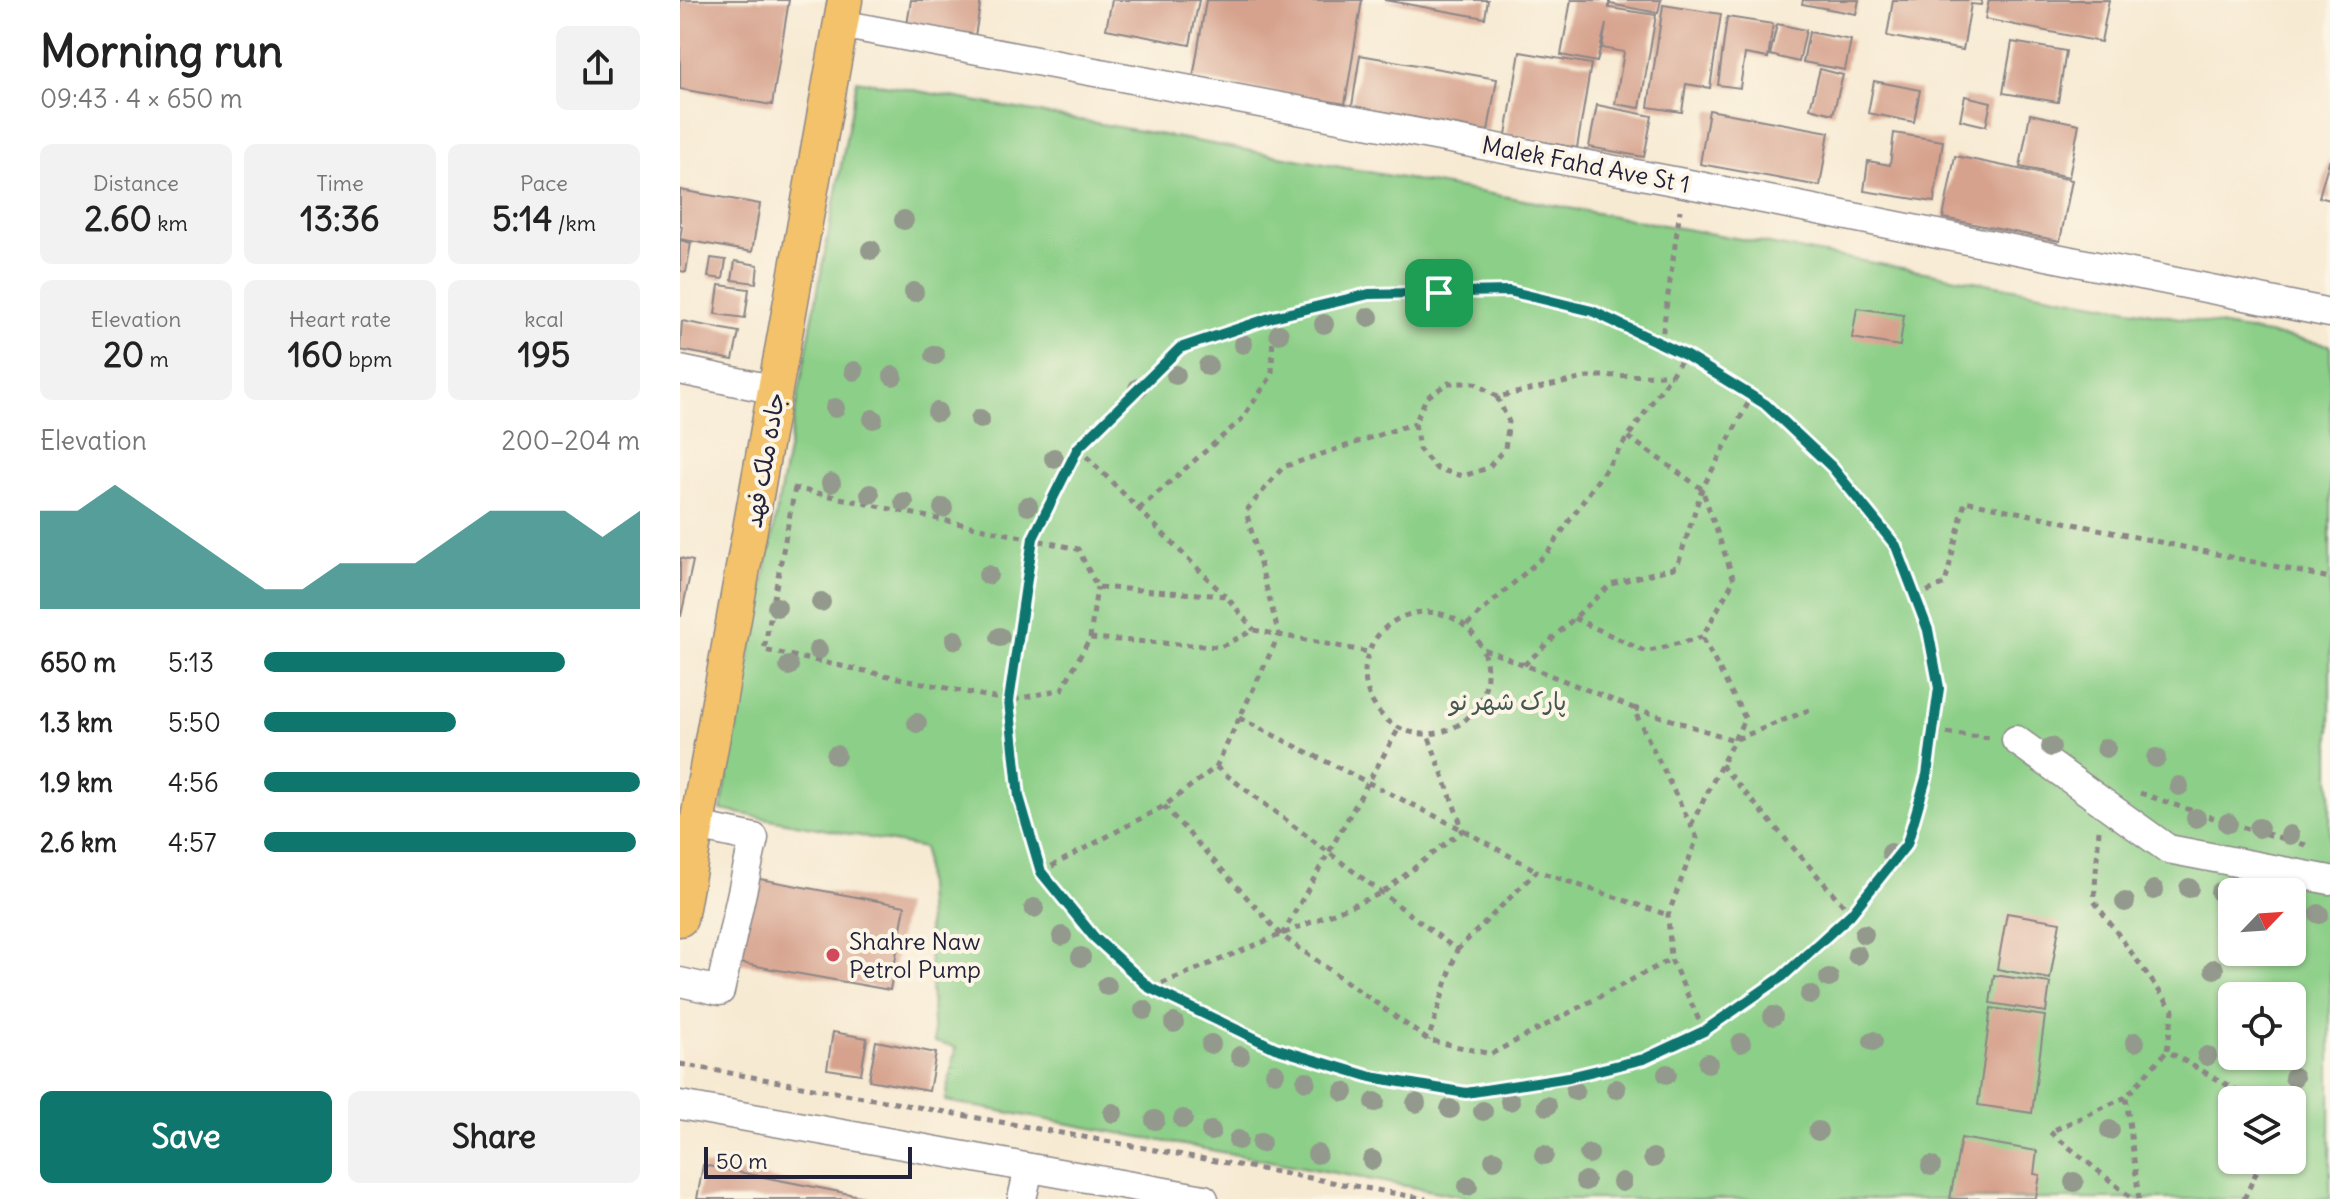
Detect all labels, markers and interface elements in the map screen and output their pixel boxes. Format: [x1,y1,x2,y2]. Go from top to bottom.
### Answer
text: Morning run [40,24,283,79]
button: share [556,26,640,110]
text: 09:43 · 4 × 650 m [40,82,242,115]
street label: Malek Fahd Ave St 1 [1480,129,1692,199]
text: Distance [93,169,179,197]
text: Time [316,169,364,197]
text: Pace [520,169,568,197]
text: 2.60 [84,197,152,240]
text: 13:36 [300,197,380,240]
text: 5:14 [492,197,552,240]
text: km [152,209,188,237]
text: /km [552,209,596,237]
pin [1405,259,1473,327]
icon: arrive [1417,271,1461,315]
text: Elevation [91,305,181,333]
text: Heart rate [289,305,391,333]
text: kcal [524,305,564,333]
text: 20 [103,333,144,376]
text: 160 [288,333,343,376]
text: 195 [518,333,570,376]
text: m [144,345,169,373]
text: bpm [343,345,392,373]
street label: جاده ملک فهد [737,390,791,530]
text: Elevation [40,424,147,457]
text: 200–204 m [501,424,640,457]
text: 650 m [40,646,116,679]
text: 5:13 [168,646,214,679]
park label: پارک شهر نو [1447,686,1567,717]
text: 1.3 km [40,706,113,739]
text: 5:50 [168,706,221,739]
text: 1.9 km [40,766,113,799]
text: 4:56 [168,766,219,799]
text: 2.6 km [40,826,117,859]
text: 4:57 [168,826,217,859]
north arrow [2218,878,2306,966]
map controls [2218,878,2306,1174]
place label: Shahre Naw Petrol Pump [849,926,981,984]
marker: Shahre Naw Petrol Pump [824,946,842,964]
button: locate [2218,982,2306,1070]
button: layers [2218,1086,2306,1174]
button: Save [40,1091,332,1183]
button: Share [348,1091,640,1183]
scale bar [704,1143,912,1179]
text: 50 m [716,1147,768,1175]

